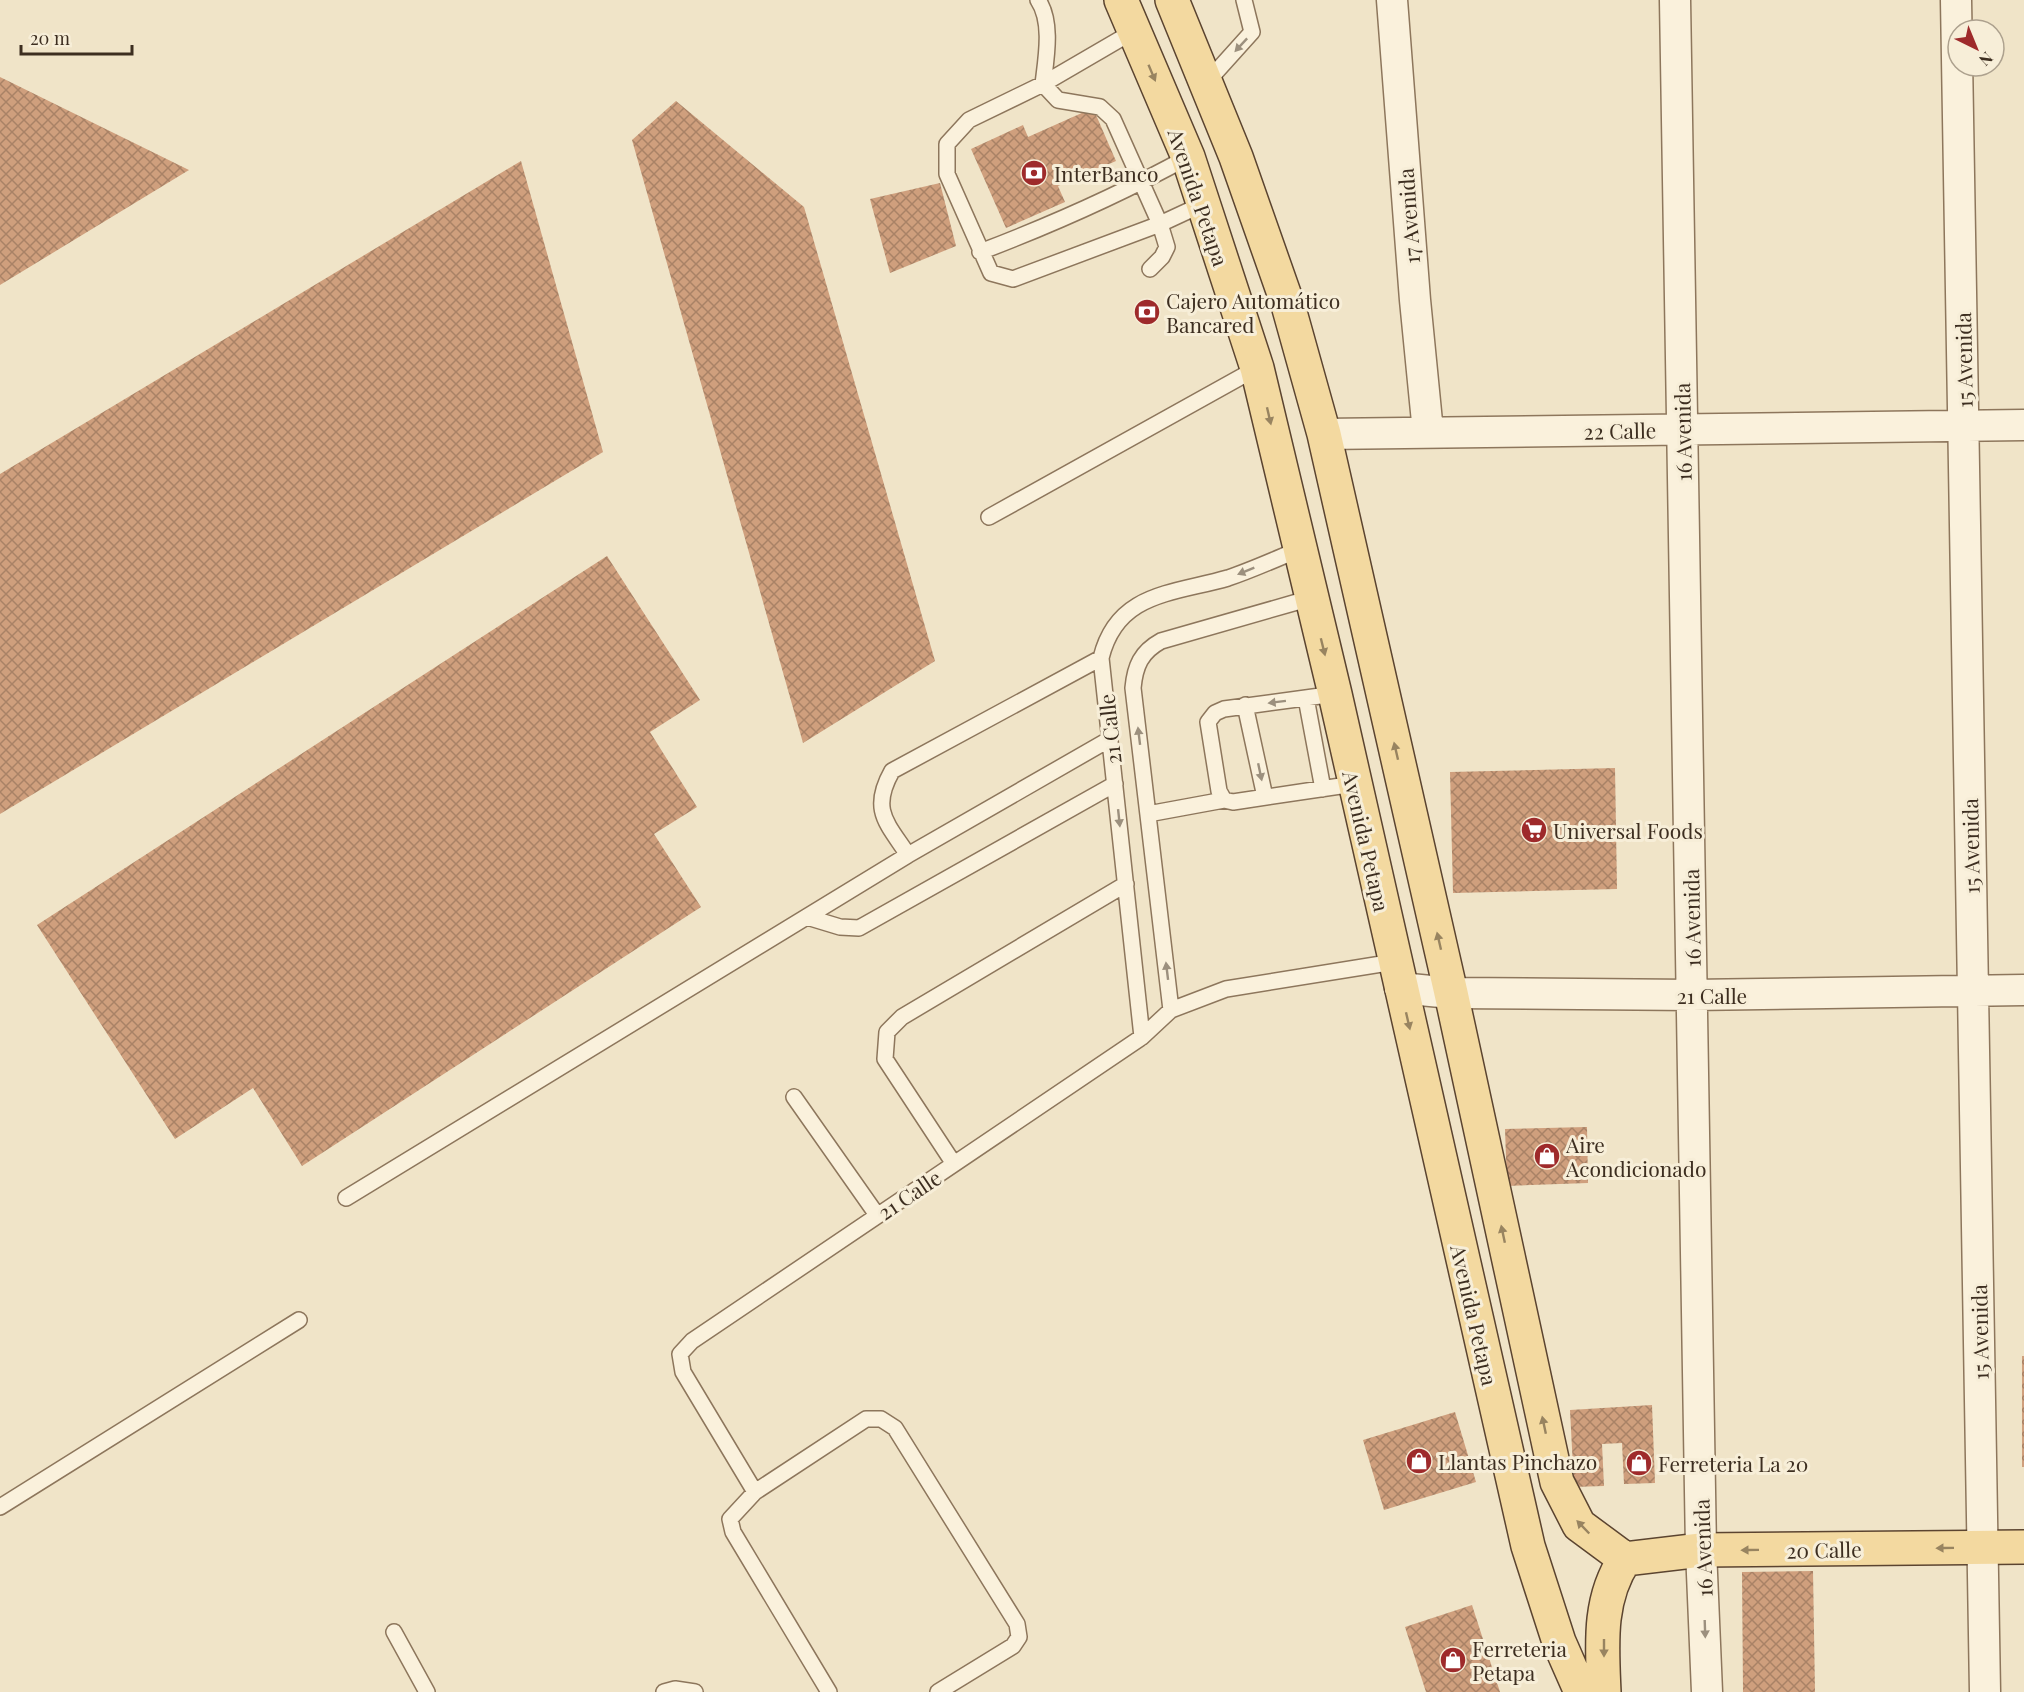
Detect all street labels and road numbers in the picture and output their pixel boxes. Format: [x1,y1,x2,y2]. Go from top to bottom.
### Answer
street label: Avenida Petapa [1162,124,1236,270]
street label: 17 Avenida [1391,167,1425,265]
street label: 15 Avenida [1948,311,1978,408]
street label: 16 Avenida [1667,382,1697,481]
street label: 22 Calle [1583,415,1657,445]
street label: 21 Calle [1091,693,1127,765]
street label: Avenida Petapa [1337,767,1397,915]
street label: 15 Avenida [1955,797,1985,894]
street label: 16 Avenida [1676,868,1706,967]
street label: 21 Calle [1677,981,1747,1009]
street label: 21 Calle [872,1163,946,1225]
street label: Avenida Petapa [1445,1241,1505,1389]
street label: 15 Avenida [1964,1283,1994,1380]
street label: 16 Avenida [1686,1498,1718,1598]
street label: 20 Calle [1786,1534,1862,1564]

